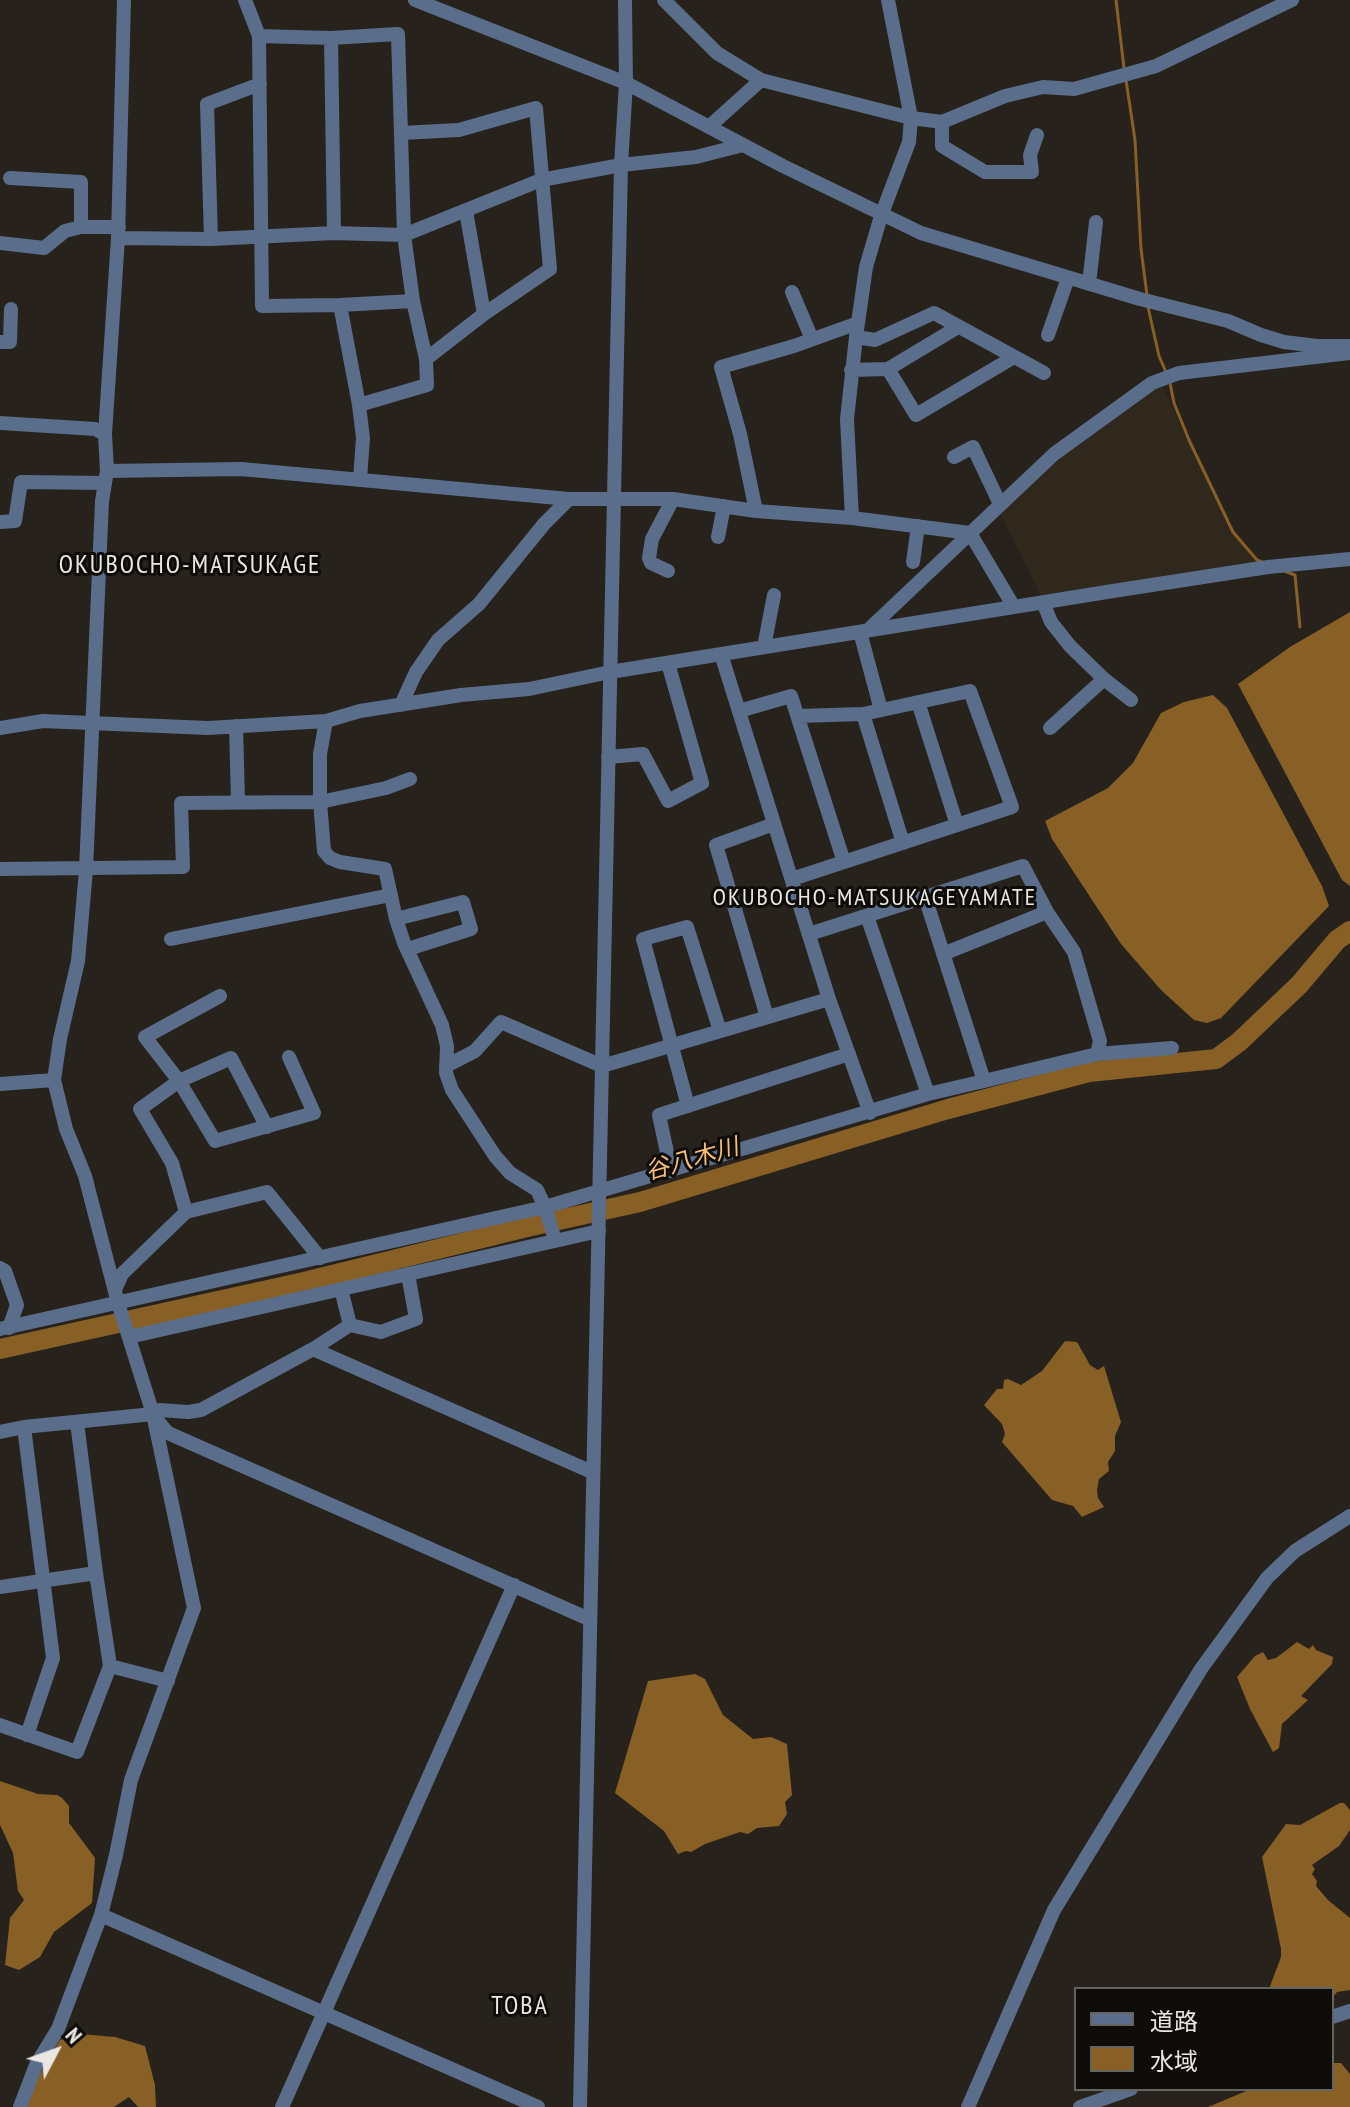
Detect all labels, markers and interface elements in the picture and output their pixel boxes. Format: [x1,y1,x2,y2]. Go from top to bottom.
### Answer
district label: OKUBOCHO-MATSUKAGE [59,550,321,582]
district label: OKUBOCHO-MATSUKAGEYAMATE [713,884,1037,912]
water label: 谷八木川 [642,1133,742,1187]
legend [1074,1987,1334,2091]
district label: TOBA [491,1991,549,2023]
text: 道路 [1150,2006,1198,2037]
north arrow [16,2011,96,2091]
text: N [60,2022,89,2049]
text: 水域 [1150,2046,1198,2077]

